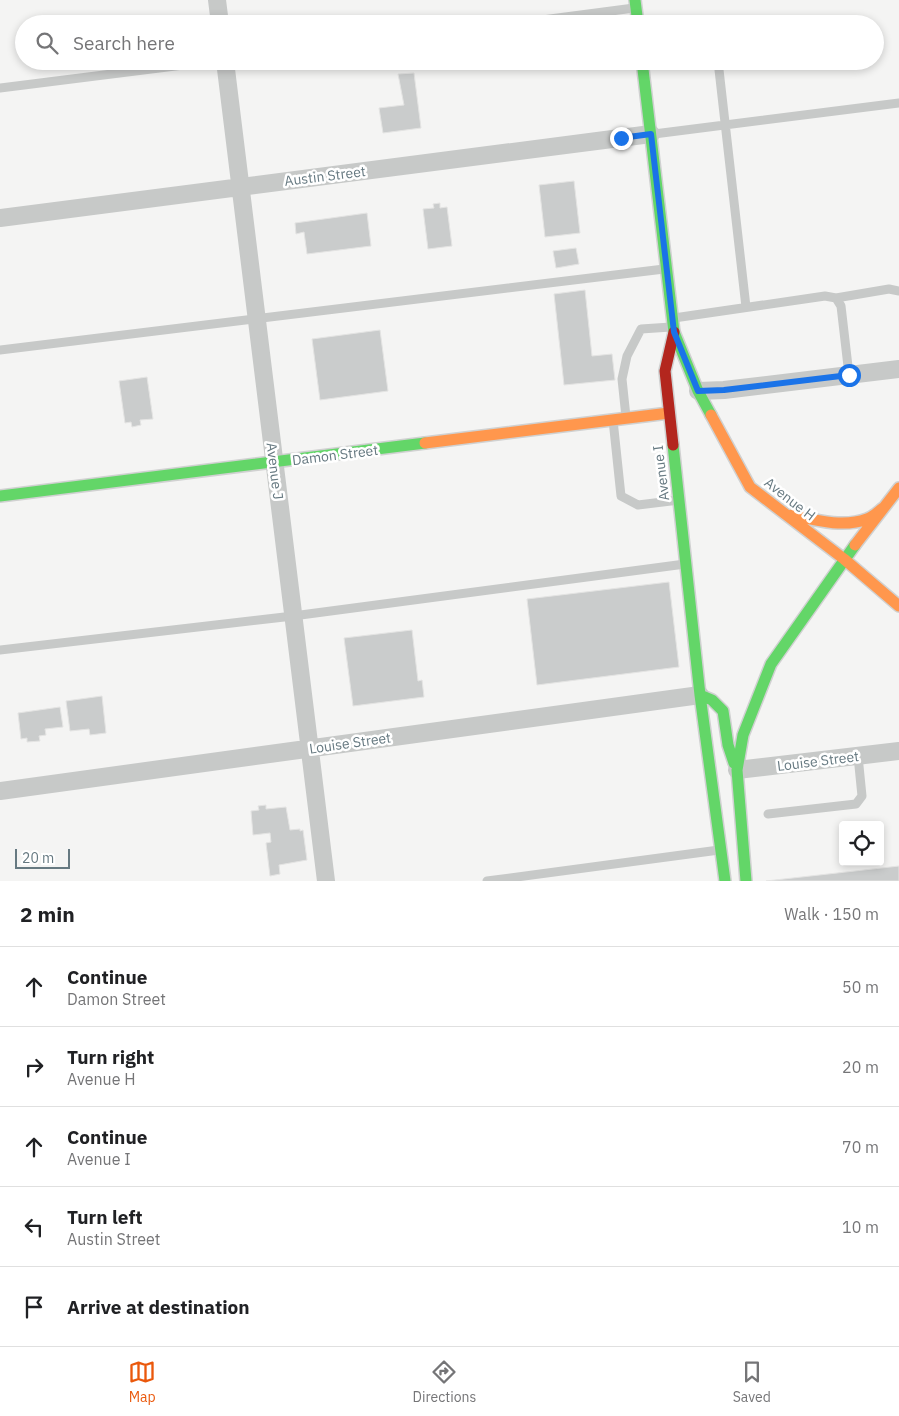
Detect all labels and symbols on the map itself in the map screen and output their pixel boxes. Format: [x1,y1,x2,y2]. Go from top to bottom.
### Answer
route end [610,127,633,150]
street label: Austin Street [283,162,367,190]
route start [838,364,861,387]
street label: Damon Street [291,441,379,469]
street label: Avenue J [263,442,287,500]
street label: Avenue I [649,444,673,502]
street label: Avenue H [761,473,819,525]
street label: Louise Street [308,728,392,758]
street label: Louise Street [776,747,860,775]
scale bar [15,846,70,869]

